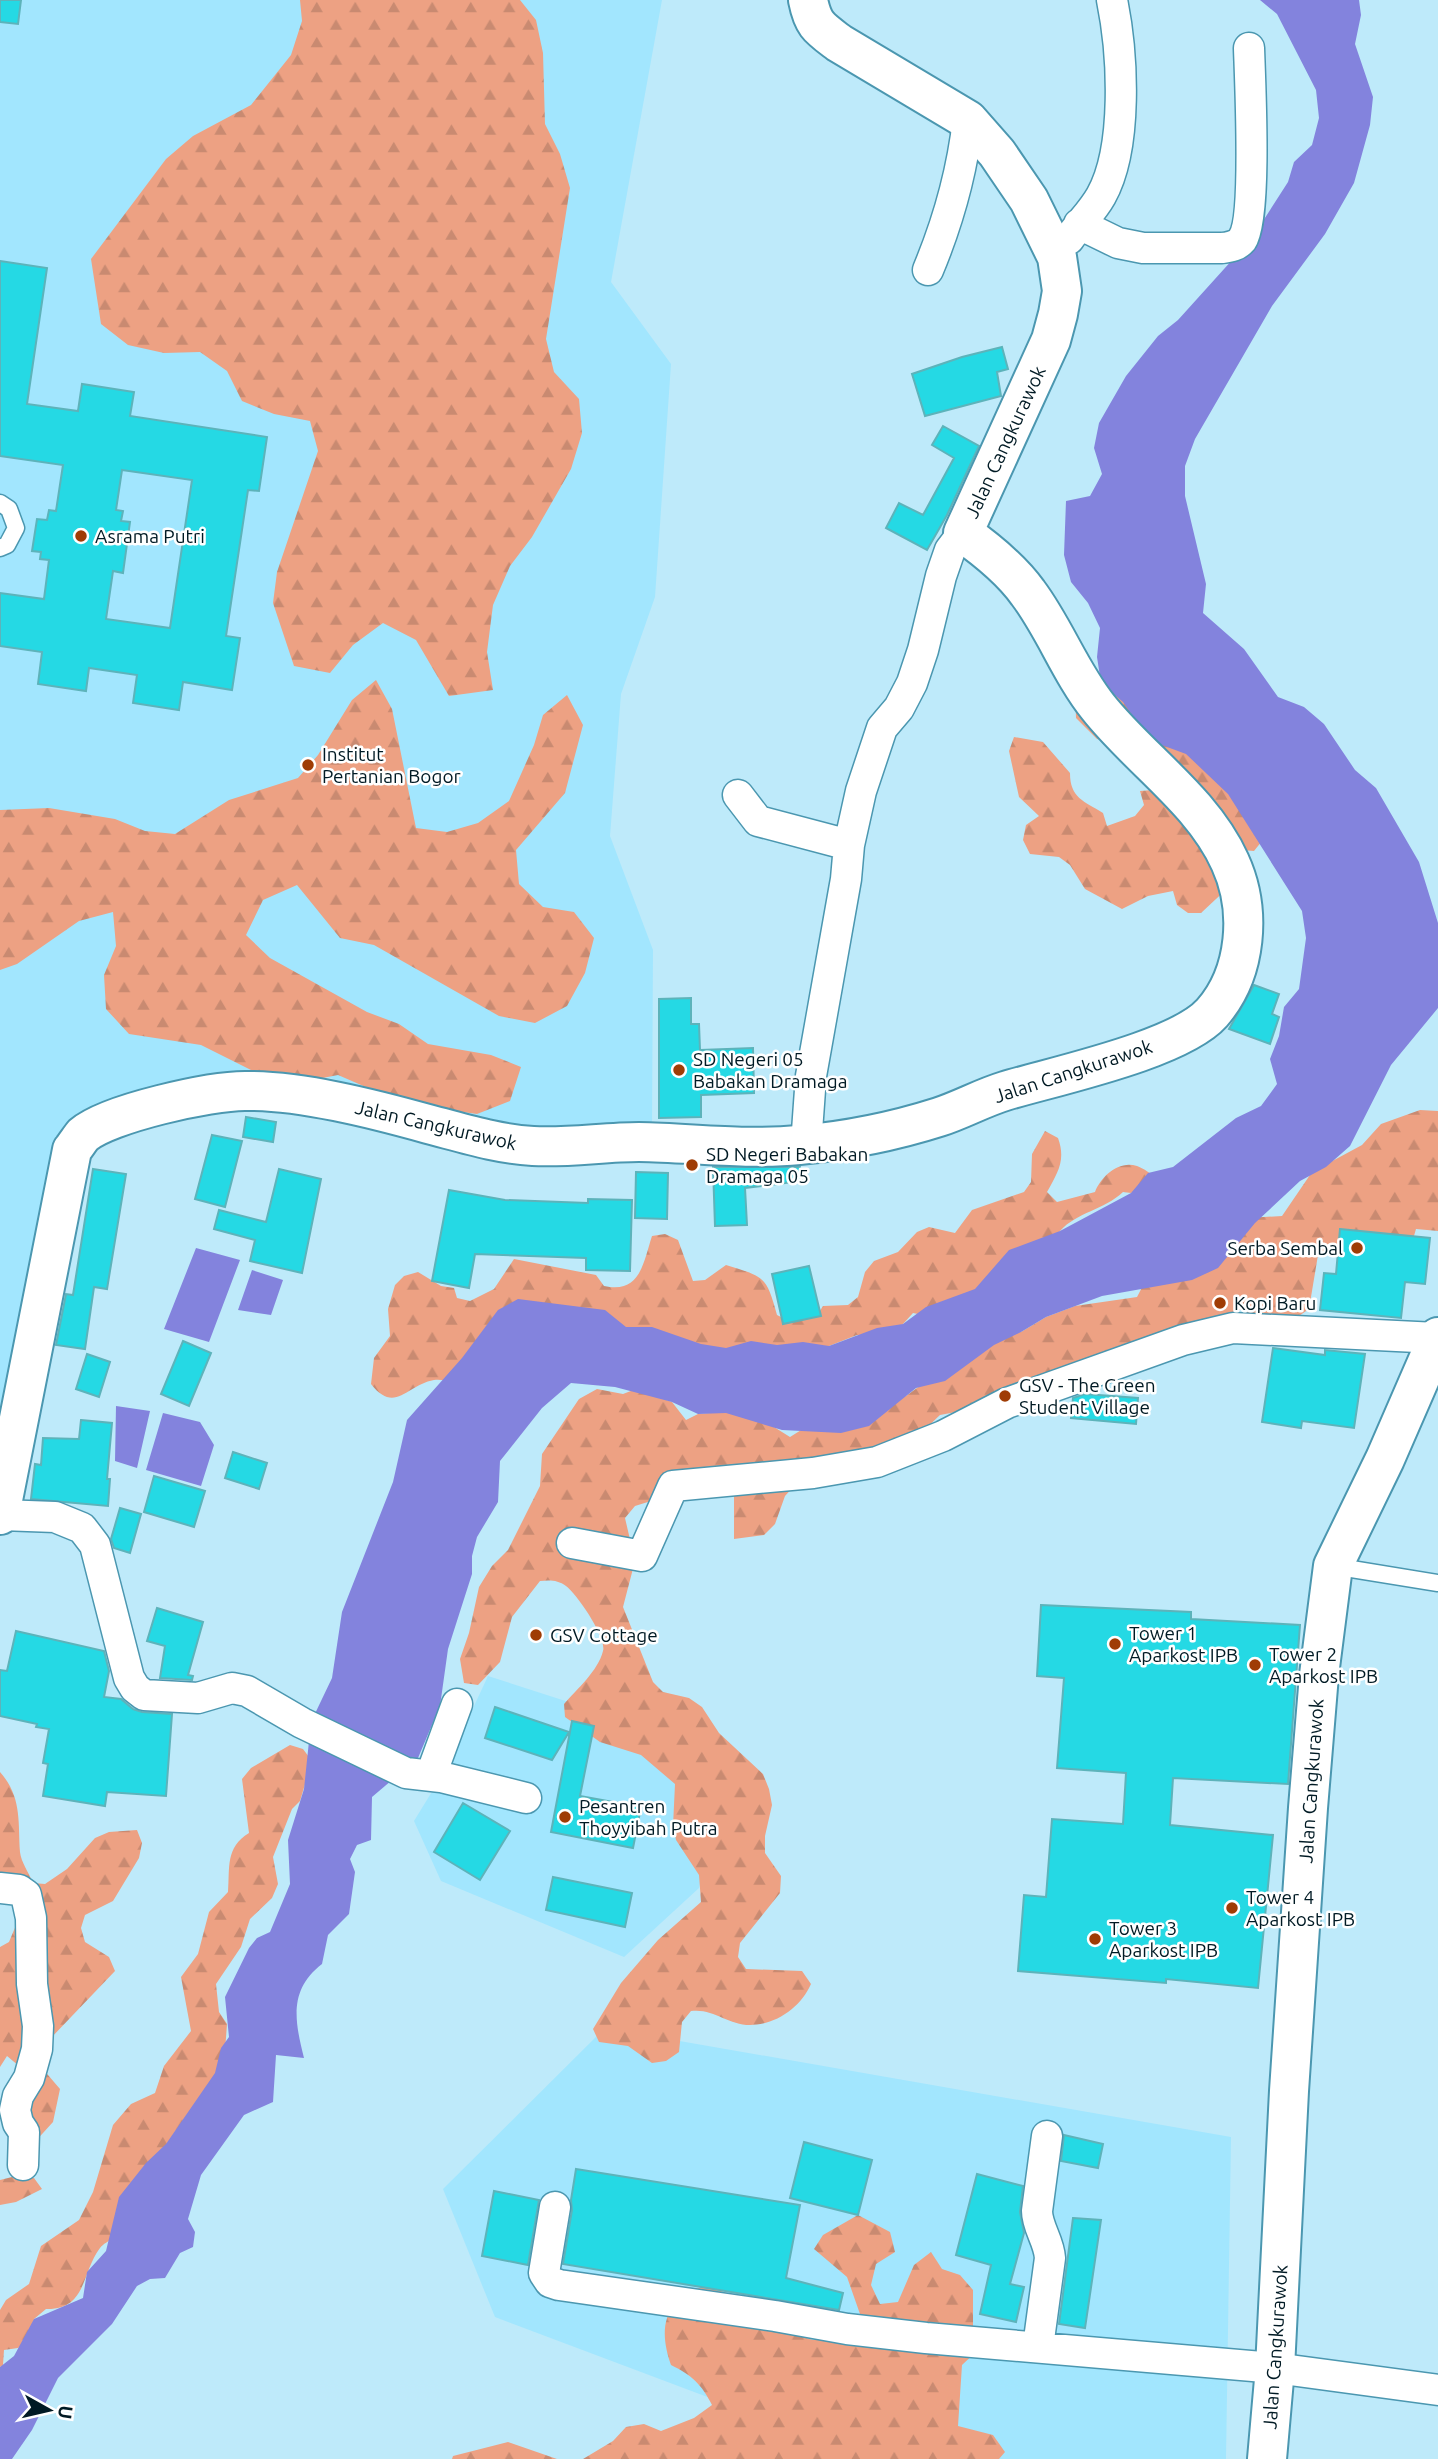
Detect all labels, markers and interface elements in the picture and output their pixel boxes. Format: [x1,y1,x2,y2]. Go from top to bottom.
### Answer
street label: Jalan Cangkurawok [960,362,1050,521]
place label: Asrama Putri [95,525,205,547]
marker: Asrama Putri [73,528,89,544]
place label: Institut Pertanian Bogor [322,743,461,787]
marker: Institut Pertanian Bogor [300,757,316,773]
street label: Jalan Cangkurawok [991,1035,1155,1107]
place label: SD Negeri 05 Babakan Dramaga [693,1048,847,1092]
marker: SD Negeri 05 Babakan Dramaga [671,1062,687,1078]
street label: Jalan Cangkurawok [353,1096,519,1154]
place label: SD Negeri Babakan Dramaga 05 [706,1143,868,1187]
marker: SD Negeri Babakan Dramaga 05 [684,1157,700,1173]
place label: Serba Sembal [1227,1237,1343,1259]
marker: Serba Sembal [1349,1240,1365,1256]
place label: Kopi Baru [1234,1292,1316,1314]
marker: Kopi Baru [1212,1295,1228,1311]
place label: GSV - The Green Student Village [1019,1374,1156,1418]
marker: GSV - The Green Student Village [997,1388,1013,1404]
place label: Tower 1 Aparkost IPB [1129,1622,1238,1666]
place label: GSV Cottage [550,1624,658,1646]
marker: GSV Cottage [528,1627,544,1643]
marker: Tower 1 Aparkost IPB [1107,1636,1123,1652]
place label: Tower 2 Aparkost IPB [1269,1643,1378,1687]
marker: Tower 2 Aparkost IPB [1247,1657,1263,1673]
street label: Jalan Cangkurawok [1294,1697,1328,1864]
place label: Pesantren Thoyyibah Putra [579,1795,717,1839]
marker: Pesantren Thoyyibah Putra [557,1809,573,1825]
place label: Tower 4 Aparkost IPB [1246,1886,1355,1930]
marker: Tower 4 Aparkost IPB [1224,1900,1240,1916]
place label: Tower 3 Aparkost IPB [1109,1917,1218,1961]
marker: Tower 3 Aparkost IPB [1087,1931,1103,1947]
street label: Jalan Cangkurawok [1258,2263,1292,2430]
north arrow [14,2375,84,2445]
text: U [54,2404,78,2420]

